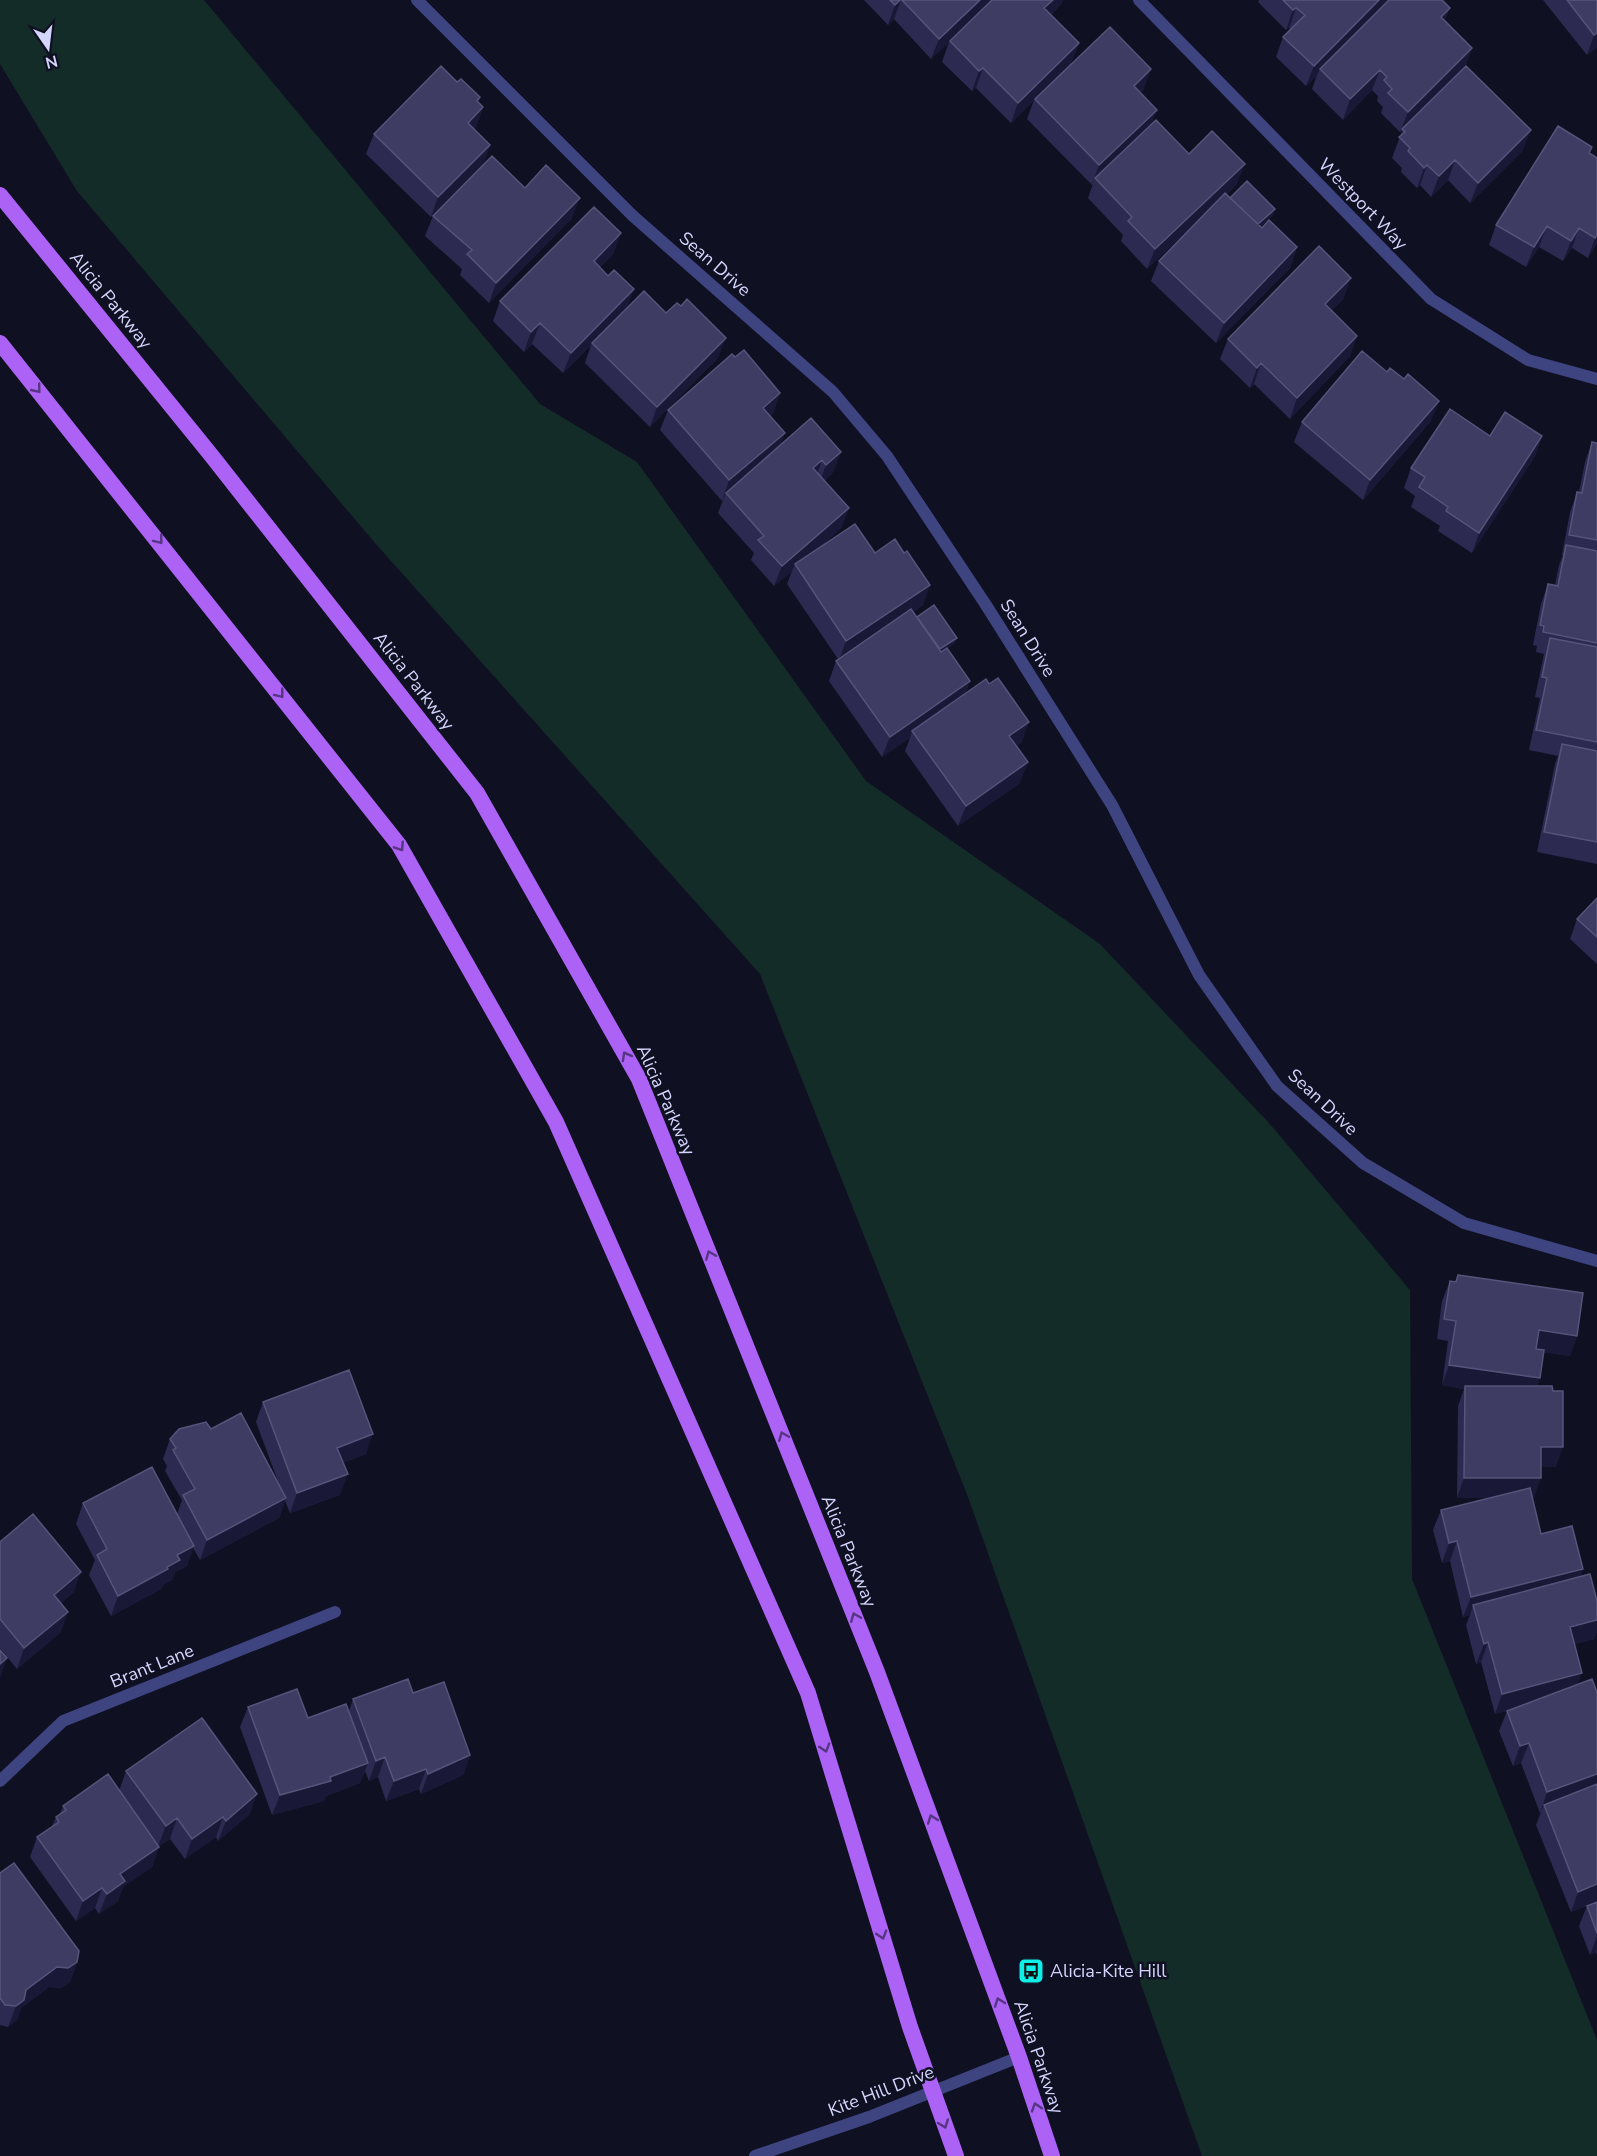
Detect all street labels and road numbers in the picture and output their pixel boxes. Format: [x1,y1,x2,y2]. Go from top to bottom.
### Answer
street label: Westport Way [1313,153,1413,256]
street label: Sean Drive [674,226,756,302]
street label: Alicia Parkway [64,246,158,354]
street label: Sean Drive [995,594,1061,682]
street label: Alicia Parkway [368,627,460,736]
street label: Alicia Parkway [631,1041,701,1160]
street label: Sean Drive [1283,1063,1363,1141]
street label: Alicia Parkway [816,1492,883,1611]
street label: Brant Lane [107,1638,197,1694]
street label: Alicia Parkway [1008,1997,1070,2118]
street label: Kite Hill Drive [825,2060,937,2122]

